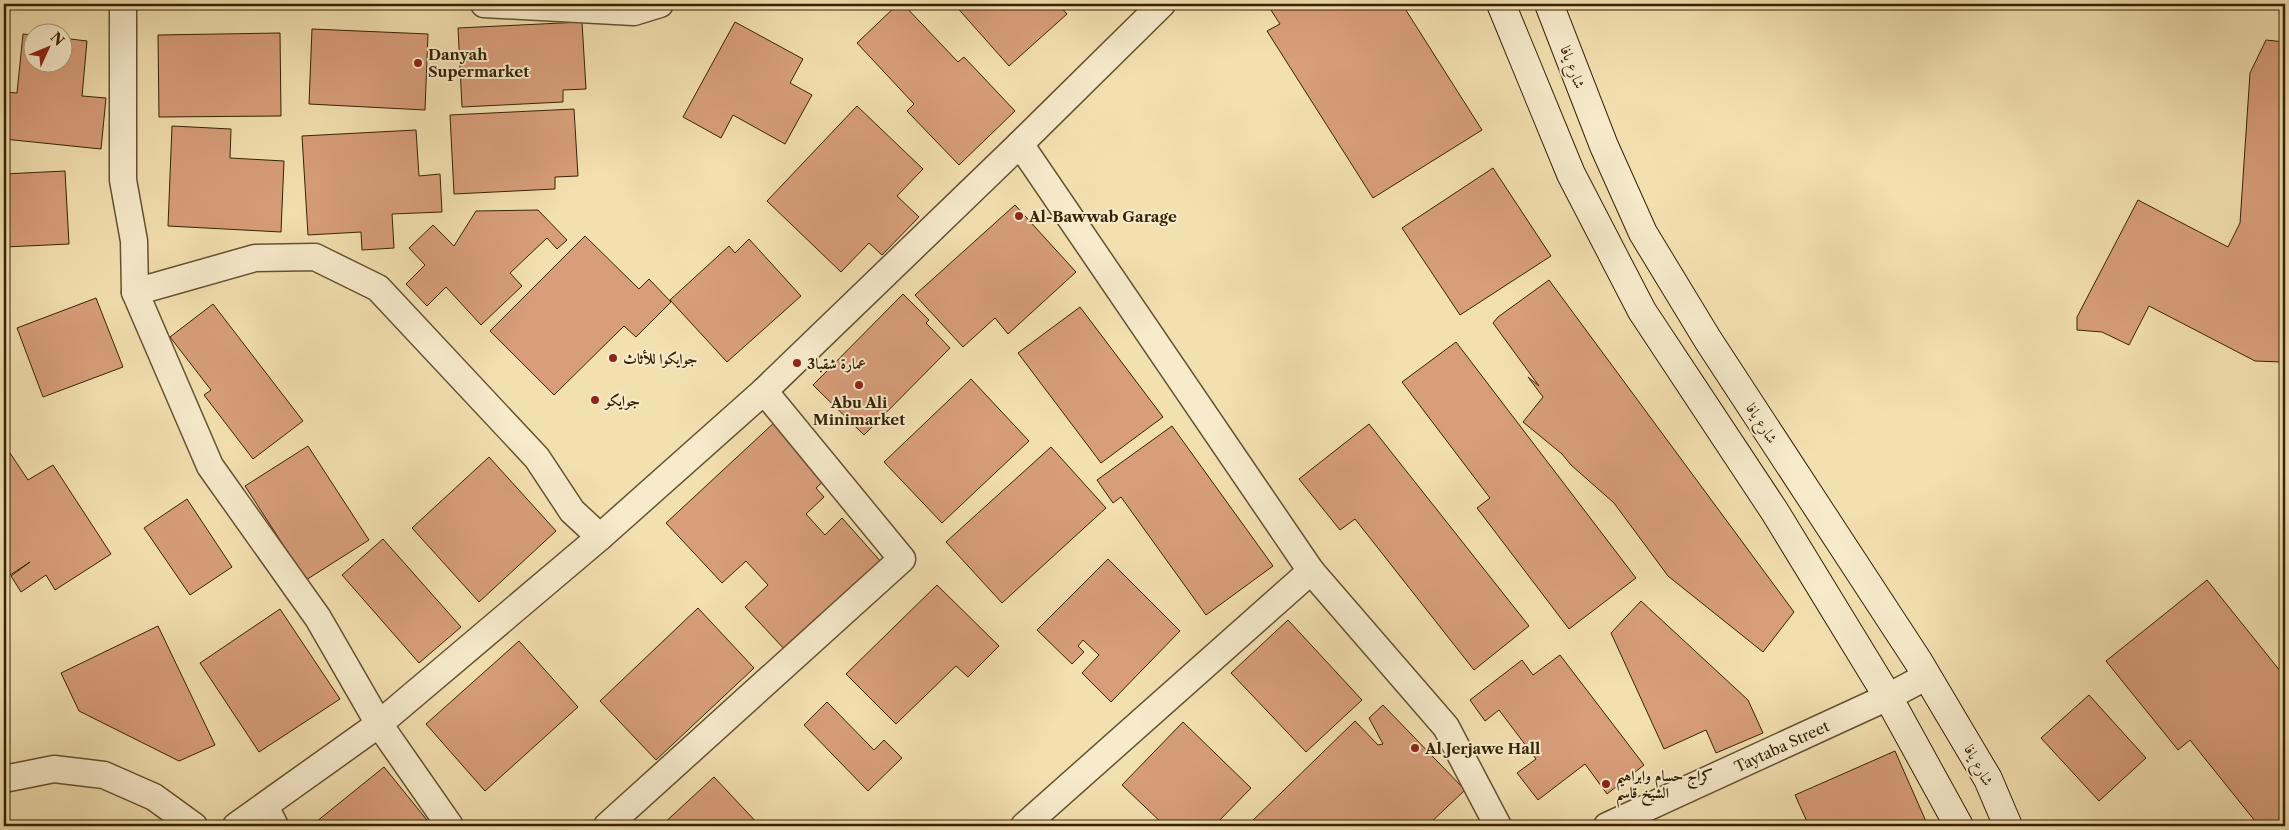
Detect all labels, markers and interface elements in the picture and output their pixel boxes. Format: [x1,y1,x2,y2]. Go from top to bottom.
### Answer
north arrow [22,22,72,72]
text: N [47,28,68,50]
street label: شارع يافا [1552,43,1590,92]
place label: Danyah Supermarket [428,45,529,81]
marker: Danyah Supermarket [412,57,424,69]
place label: Al-Bawwab Garage [1028,207,1177,226]
marker: Al-Bawwab Garage [1013,210,1025,222]
place label: جوايكوا للأثاث [623,349,698,368]
marker: جوايكوا للأثاث [607,352,619,364]
place label: عمارة شقبا3 [807,354,866,373]
marker: عمارة شقبا3 [791,357,803,369]
marker: Abu Ali Minimarket [853,379,865,391]
place label: جوايكو [603,391,640,410]
place label: Abu Ali Minimarket [813,393,905,429]
marker: جوايكو [589,394,601,406]
street label: شارع يافا [1739,399,1782,449]
street label: Taytaba Street [1731,716,1833,776]
place label: Al Jerjawe Hall [1424,739,1540,758]
street label: شارع يافا [1956,741,1998,791]
marker: Al Jerjawe Hall [1409,742,1421,754]
place label: كراج حسام وابراهيم الشيخ قاسم [1616,766,1713,808]
marker: كراج حسام وابراهيم الشيخ قاسم [1600,778,1612,790]

